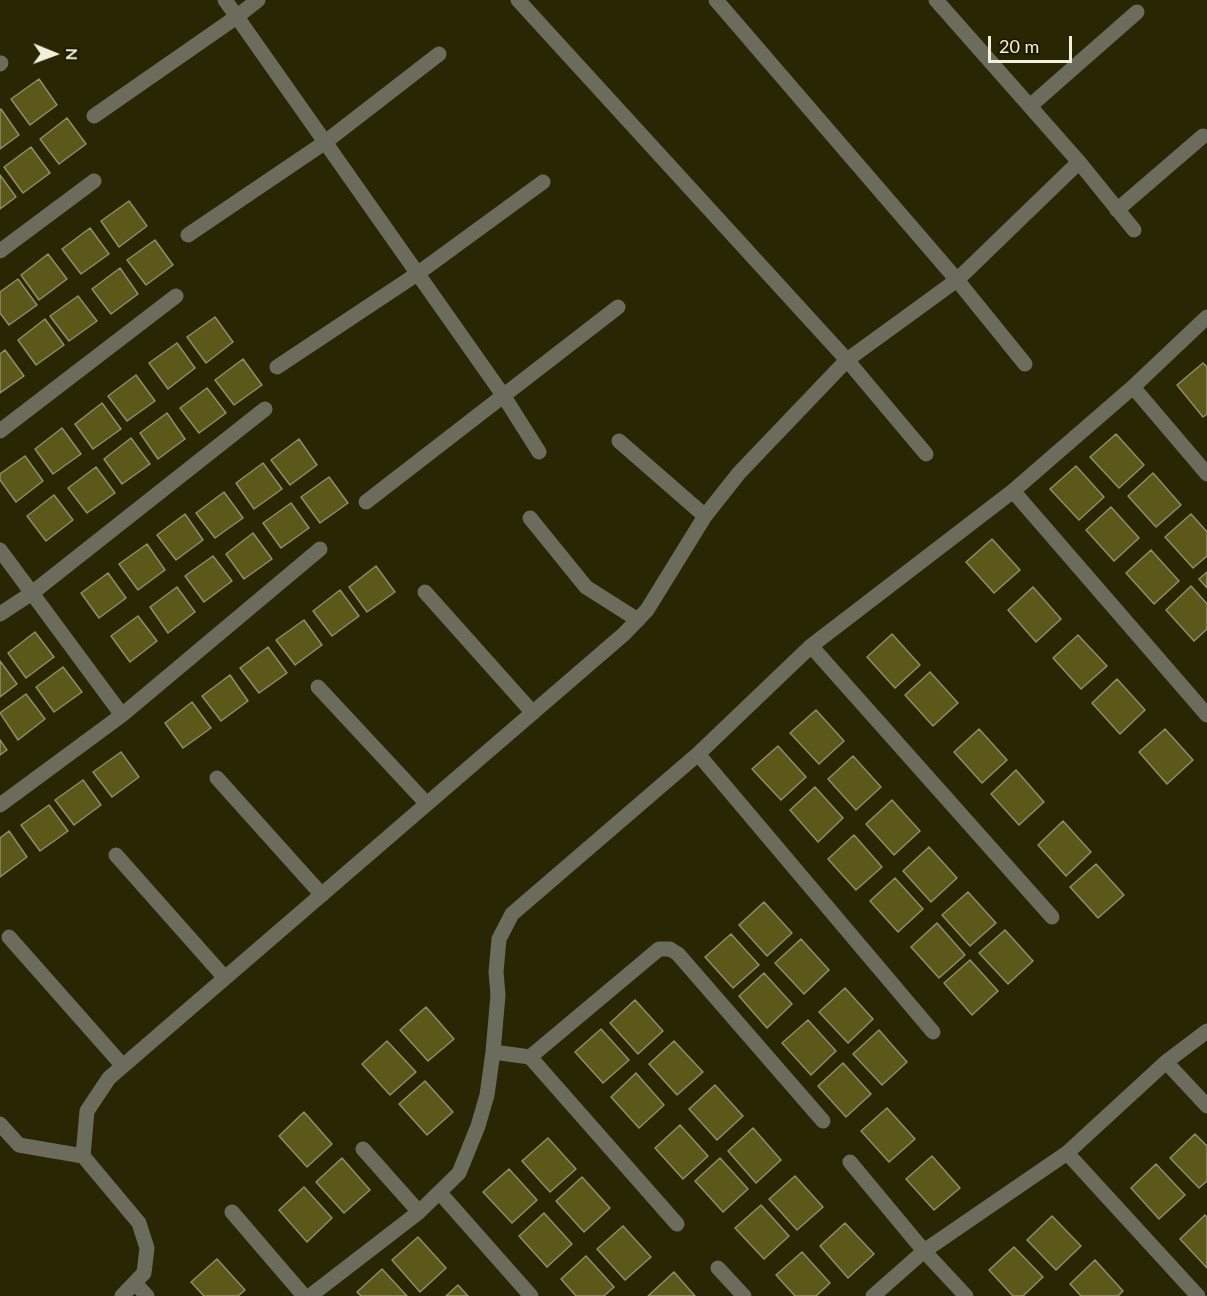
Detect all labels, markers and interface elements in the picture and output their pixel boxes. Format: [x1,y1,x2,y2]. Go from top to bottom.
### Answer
north arrow [24,24,84,84]
scale bar [991,24,1075,62]
text: 20 m [999,35,1039,57]
text: N [63,48,82,61]

